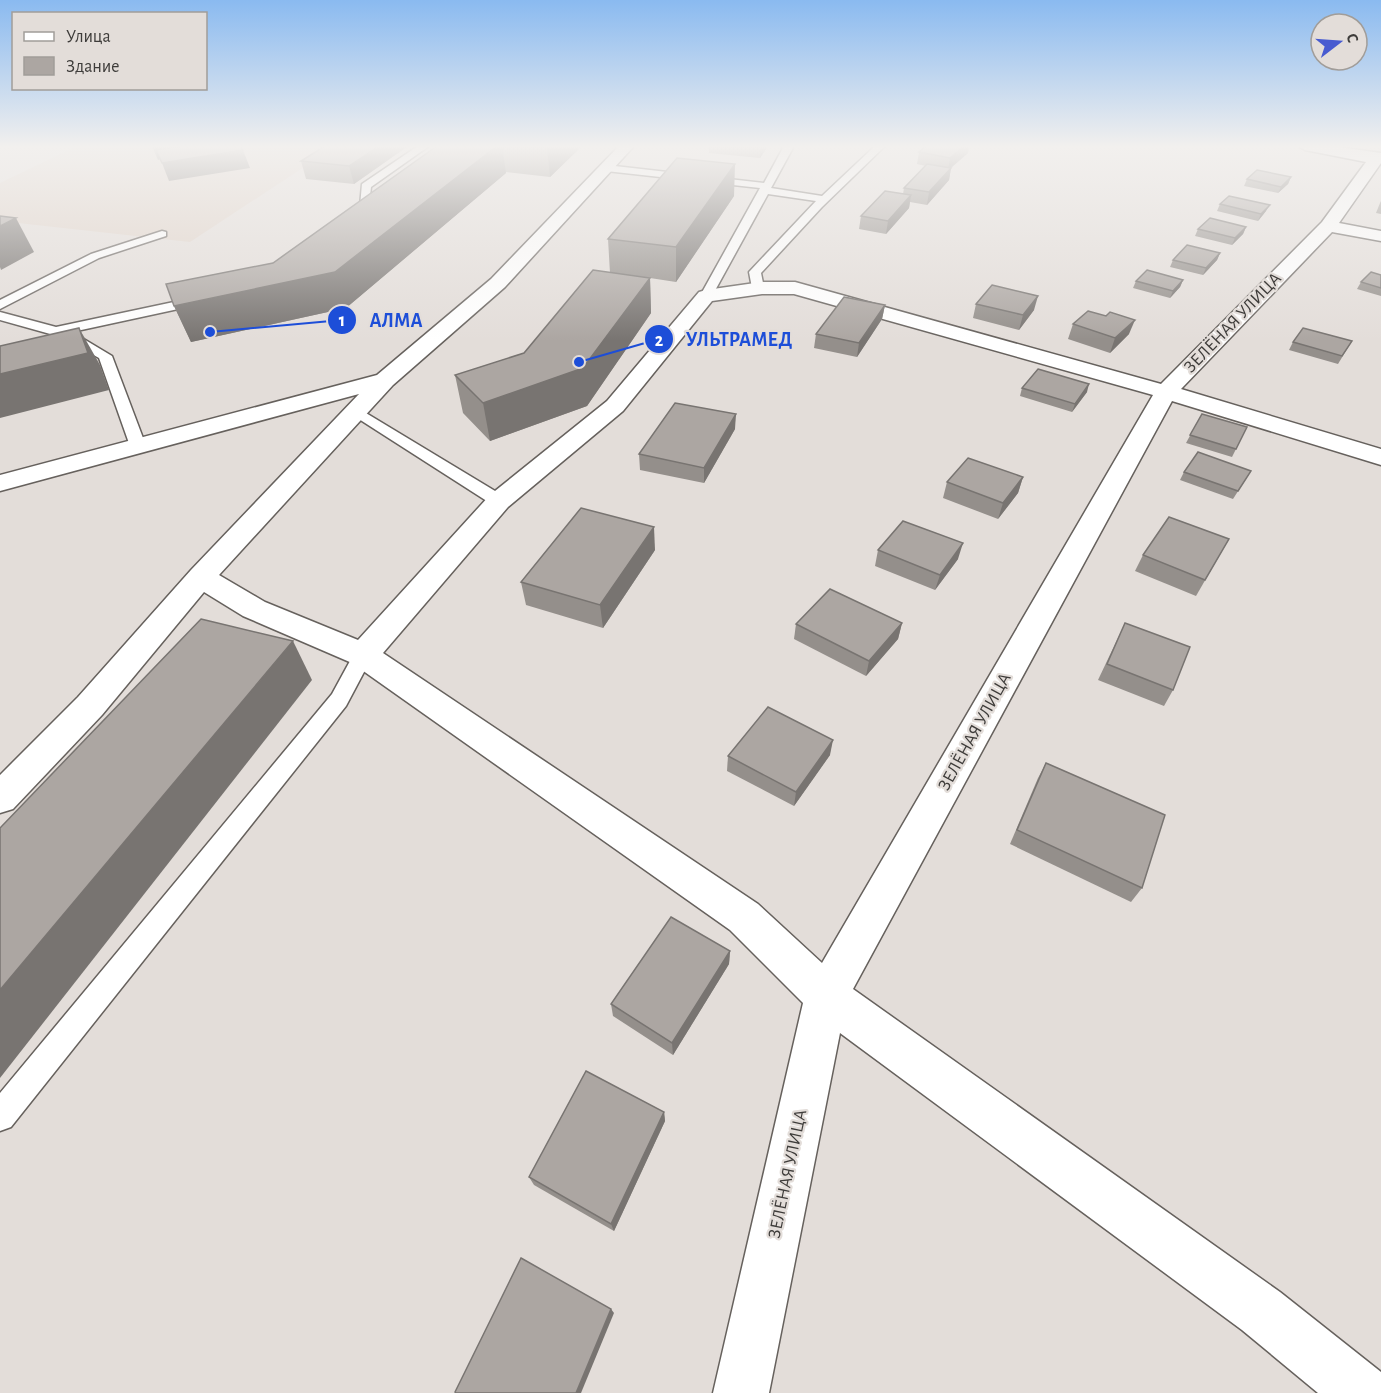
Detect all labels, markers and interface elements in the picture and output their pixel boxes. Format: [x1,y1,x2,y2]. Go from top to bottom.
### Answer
legend [12,12,207,90]
north arrow [1309,12,1369,72]
text: Улица [66,28,111,46]
text: С [1343,31,1361,45]
text: Здание [66,58,120,76]
street label: ЗЕЛЁНАЯ УЛИЦА [1179,268,1285,376]
callout: АЛМА [327,301,435,339]
text: АЛМА [369,311,423,331]
text: 1 [339,312,345,330]
callout: УЛЬТРАМЕД [644,320,804,358]
text: УЛЬТРАМЕД [686,330,792,350]
text: 2 [655,332,664,350]
street label: ЗЕЛЁНАЯ УЛИЦА [934,669,1015,794]
street label: ЗЕЛЁНАЯ УЛИЦА [764,1107,811,1240]

